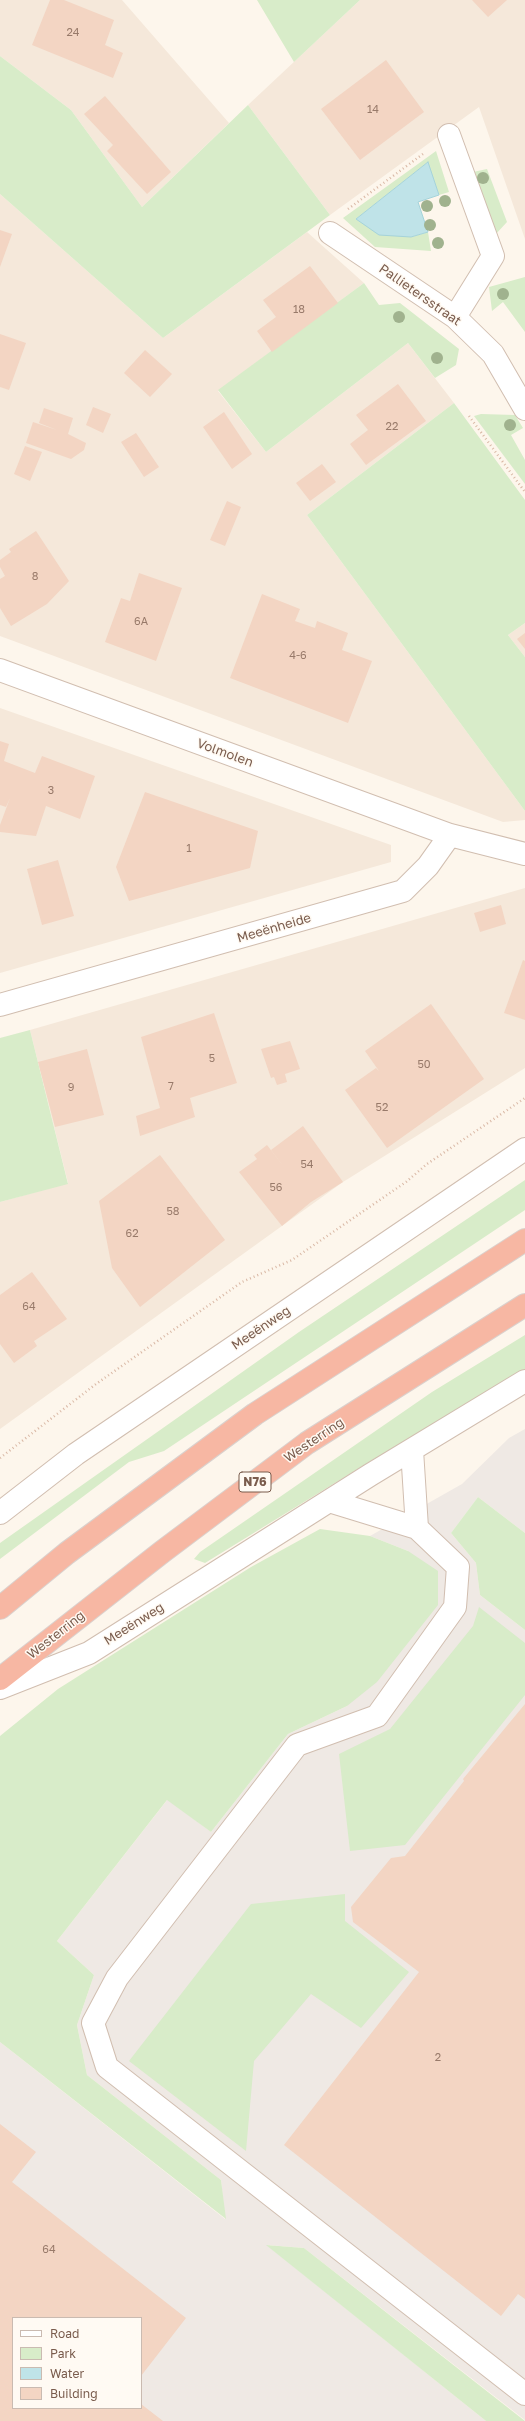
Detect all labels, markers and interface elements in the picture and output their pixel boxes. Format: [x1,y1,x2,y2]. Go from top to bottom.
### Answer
house number: 24 [66,26,80,40]
house number: 14 [367,103,379,117]
street label: Pallietersstraat [376,261,464,329]
house number: 18 [293,303,305,317]
house number: 22 [386,420,398,434]
house number: 8 [32,570,38,584]
house number: 6A [134,615,148,629]
house number: 4-6 [289,649,307,663]
street label: Volmolen [195,736,255,770]
house number: 3 [48,784,54,798]
house number: 1 [186,842,192,856]
street label: Meeënheide [235,910,313,946]
house number: 5 [209,1052,215,1066]
house number: 50 [417,1058,431,1072]
house number: 7 [168,1080,174,1094]
house number: 9 [68,1081,74,1095]
house number: 52 [376,1101,388,1115]
house number: 54 [300,1158,314,1172]
house number: 56 [269,1181,283,1195]
house number: 58 [166,1205,180,1219]
house number: 62 [125,1227,139,1241]
house number: 64 [22,1300,36,1314]
street label: Meeënweg [229,1303,293,1353]
street label: Westerring [281,1414,347,1466]
road number: N76 [239,1472,271,1492]
street label: Meeënweg [101,1599,167,1649]
street label: Westerring [24,1608,88,1662]
house number: 2 [435,2051,441,2065]
house number: 64 [42,2243,56,2257]
legend [12,2317,142,2409]
text: Road [50,2326,79,2341]
text: Park [50,2346,76,2361]
text: Water [50,2366,84,2381]
text: Building [50,2386,98,2401]

